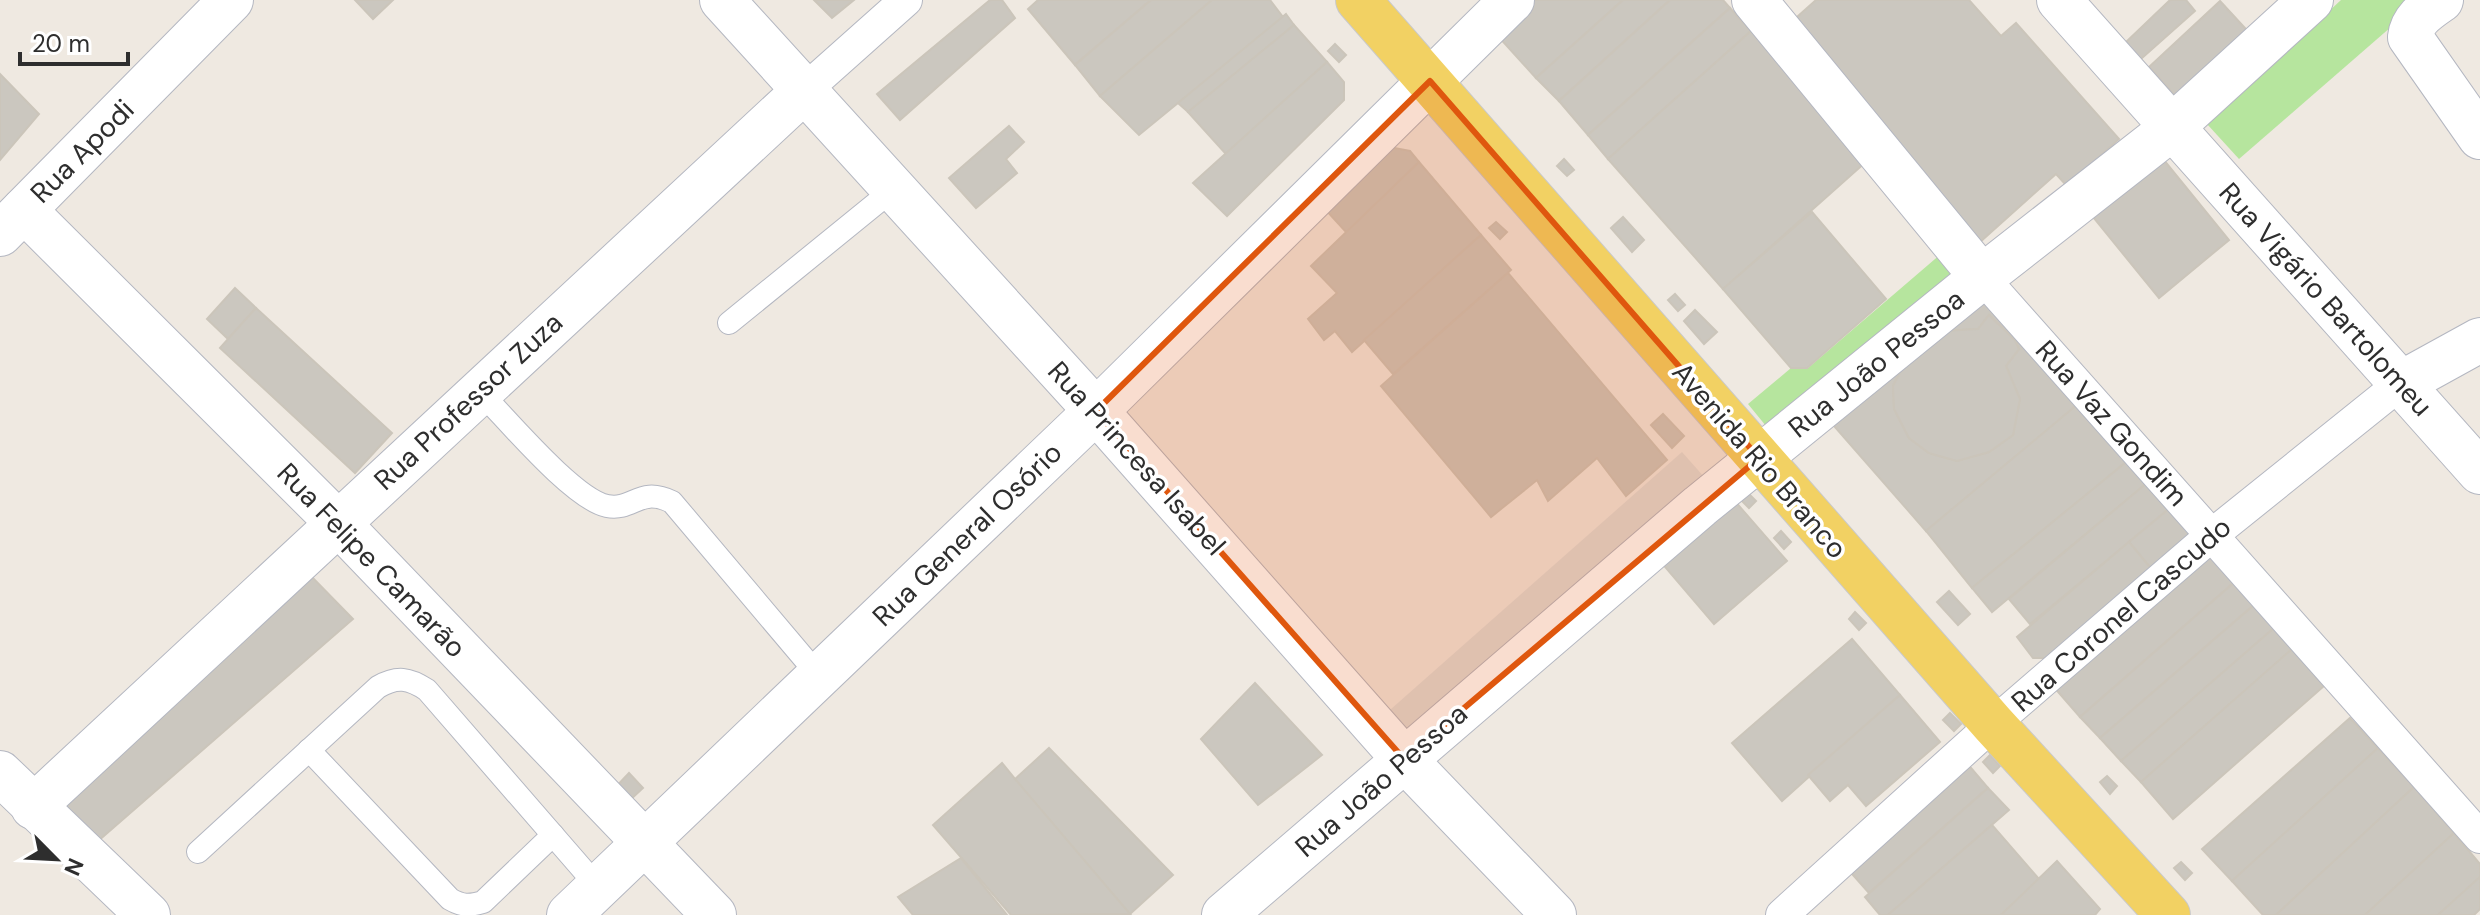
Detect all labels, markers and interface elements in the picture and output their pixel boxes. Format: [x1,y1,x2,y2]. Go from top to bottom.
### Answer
scale bar [20,16,128,66]
text: 20 m [32,28,90,59]
street label: Rua Apodi [22,91,142,211]
street label: Rua Vigário Bartolomeu [2211,175,2440,424]
street label: Rua João Pessoa [1781,281,1972,446]
street label: Rua Professor Zuza [366,304,570,498]
street label: Rua Vaz Gondim [2027,332,2196,514]
street label: Rua Princesa Isabel [1040,353,1234,563]
street label: Avenida Rio Branco [1664,354,1855,566]
street label: Rua General Osório [865,434,1070,634]
street label: Rua Felipe Camarão [269,455,474,666]
street label: Rua Coronel Cascudo [2004,509,2239,720]
street label: Rua João Pessoa [1287,695,1475,865]
north arrow [16,819,96,899]
text: N [57,854,90,880]

